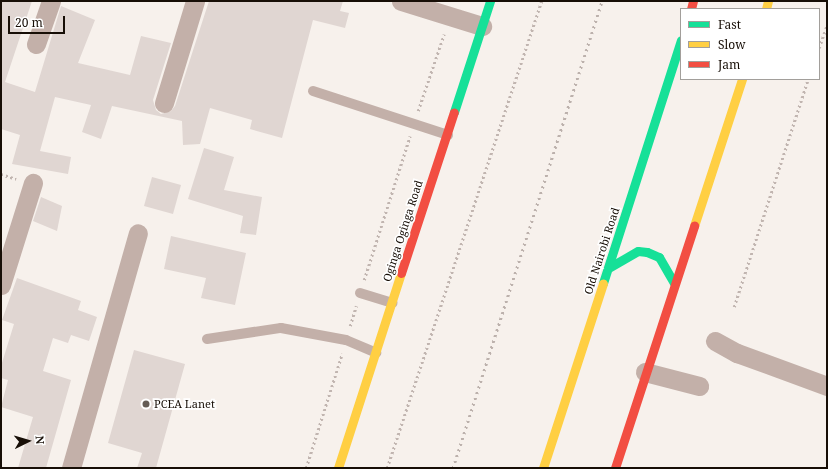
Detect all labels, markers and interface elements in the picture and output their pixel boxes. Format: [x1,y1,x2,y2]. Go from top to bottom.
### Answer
scale bar [10,8,67,34]
legend [680,8,820,80]
text: 20 m [15,14,43,31]
text: Fast [718,16,741,33]
text: Slow [718,36,746,53]
text: Jam [718,56,740,73]
street label: Oginga Oginga Road [380,179,426,283]
street label: Old Nairobi Road [582,206,622,296]
place label: PCEA Lanet [154,397,215,411]
marker: PCEA Lanet [141,399,151,409]
north arrow [8,421,48,461]
text: N [33,435,48,445]

